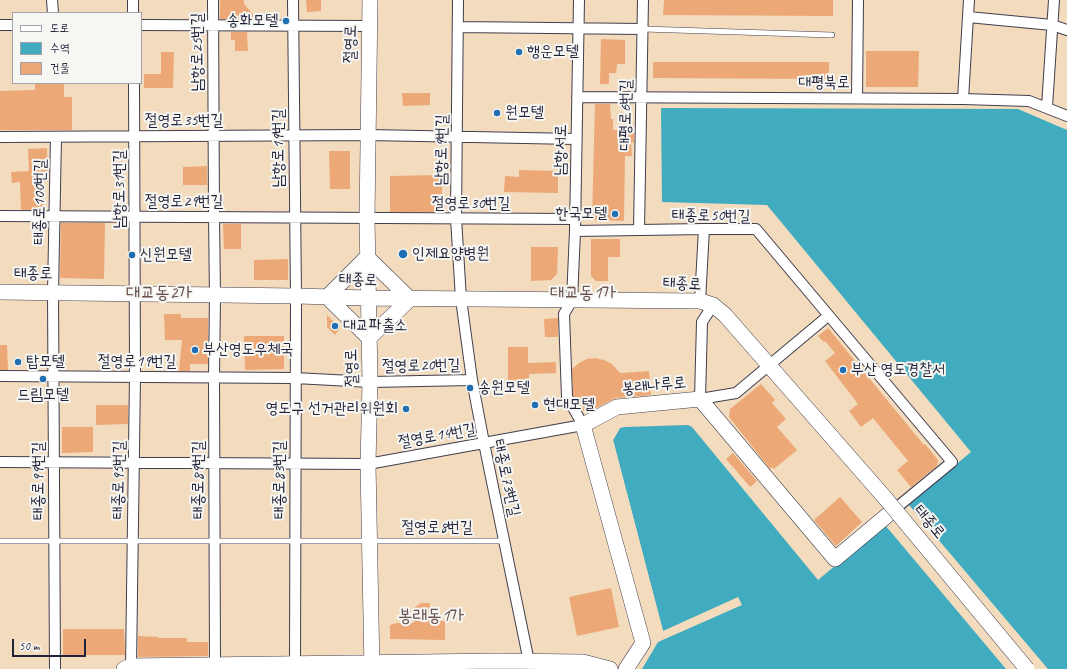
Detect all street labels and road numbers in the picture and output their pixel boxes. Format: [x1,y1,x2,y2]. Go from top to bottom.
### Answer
street label: 남항로25번길 [188,13,208,91]
street label: 절영로 [341,25,361,63]
street label: 대평북로 [798,73,850,93]
street label: 대평로6번길 [616,79,636,151]
street label: 남항로19번길 [269,109,289,187]
street label: 절영로35번길 [145,111,223,131]
street label: 남항로9번길 [432,114,452,186]
street label: 남항서로 [551,124,571,176]
street label: 남항로31번길 [110,150,130,228]
street label: 태종로100번길 [30,159,50,245]
street label: 절영로29번길 [145,192,223,212]
street label: 절영로30번길 [432,194,510,214]
street label: 태종로50번길 [671,206,751,226]
street label: 태종로 [14,264,52,284]
street label: 태종로 [338,270,378,290]
street label: 태종로 [662,273,702,295]
street label: 절영로 [342,349,362,387]
street label: 절영로19번길 [98,352,176,372]
street label: 절영로20번길 [381,356,461,376]
street label: 봉래나루로 [621,373,687,399]
street label: 절영로14번길 [397,420,477,452]
street label: 태종로73번길 [488,437,524,519]
street label: 태종로95번길 [109,440,129,520]
street label: 태종로89번길 [189,441,209,519]
street label: 태종로83번길 [270,441,290,519]
street label: 태종로99번길 [29,442,49,520]
street label: 태종로 [909,501,949,543]
street label: 절영로8번길 [401,518,473,538]

